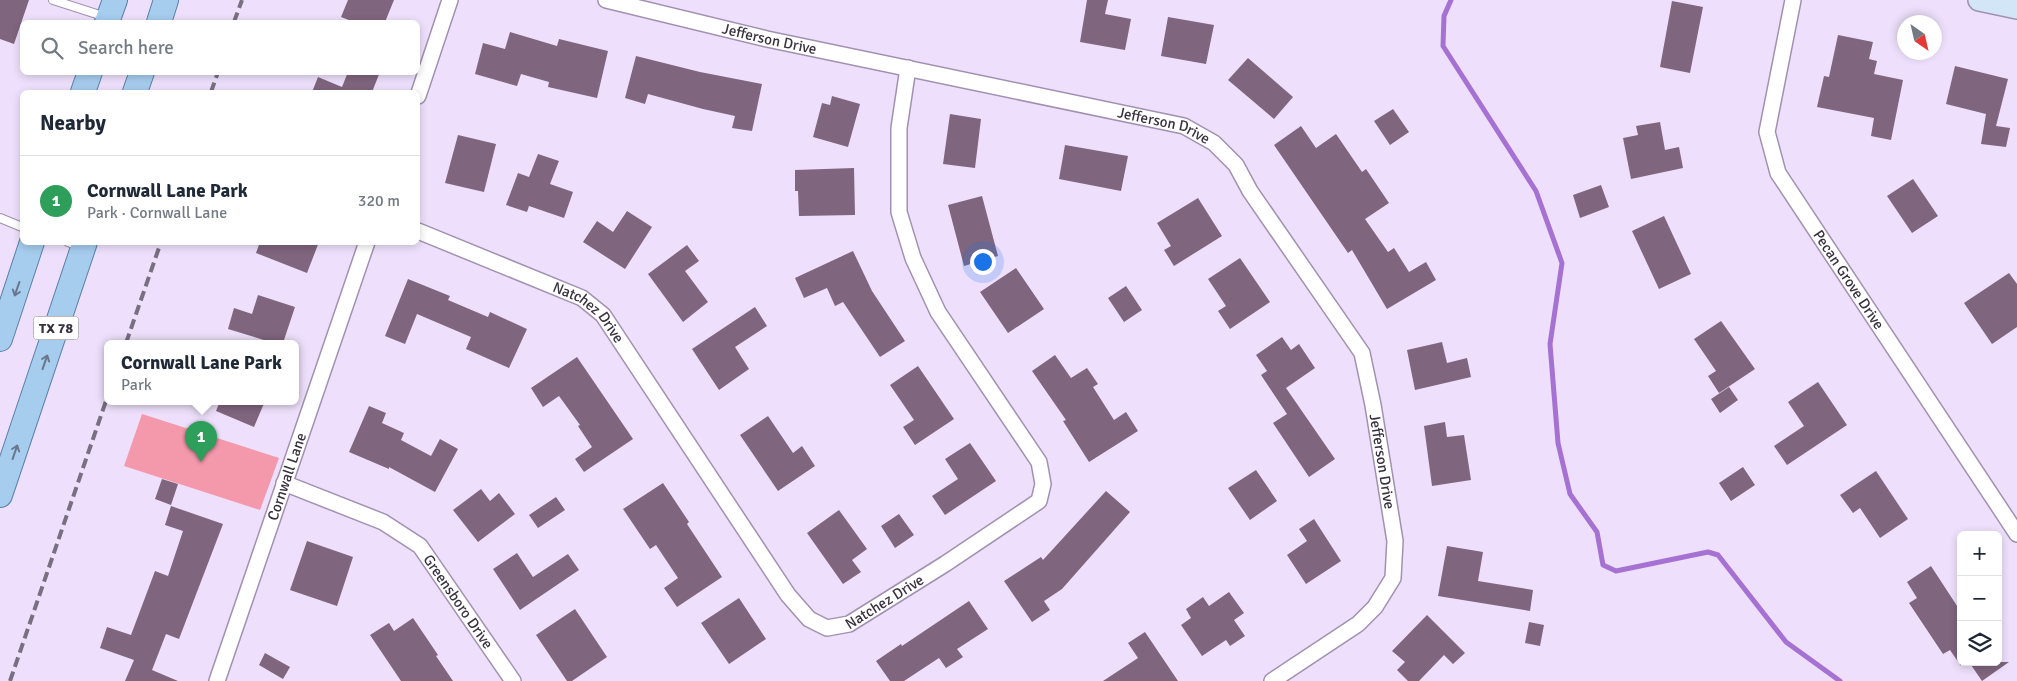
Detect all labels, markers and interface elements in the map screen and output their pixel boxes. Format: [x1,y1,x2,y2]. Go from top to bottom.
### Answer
north arrow [1897,15,1942,60]
street label: Jefferson Drive [720,19,818,58]
search box [20,20,420,75]
icon: search [38,34,66,62]
text: Search here [78,36,174,60]
street label: Jefferson Drive [1116,103,1213,148]
text: Nearby [40,110,106,136]
text: Cornwall Lane Park [87,179,248,203]
text: 1 [52,191,60,211]
text: 320 m [358,191,400,211]
text: Park · Cornwall Lane [87,203,227,223]
street label: Pecan Grove Drive [1809,227,1888,333]
your location [970,249,996,275]
street label: Natchez Drive [550,278,628,346]
one-way arrow [12,280,21,296]
road number: TX 78 [34,316,78,339]
popup [104,340,299,405]
text: Cornwall Lane Park [121,351,282,375]
one-way arrow [41,355,50,371]
text: Park [121,375,152,395]
street label: Jefferson Drive [1366,412,1399,510]
pin: 1 [185,421,217,462]
street label: Cornwall Lane [264,430,310,523]
one-way arrow [10,444,20,460]
map controls [1957,531,2002,666]
button: + [1957,531,2002,576]
street label: Greensboro Drive [420,551,497,652]
street label: Natchez Drive [842,571,927,633]
button: − [1957,576,2002,621]
button: layers [1957,621,2002,666]

